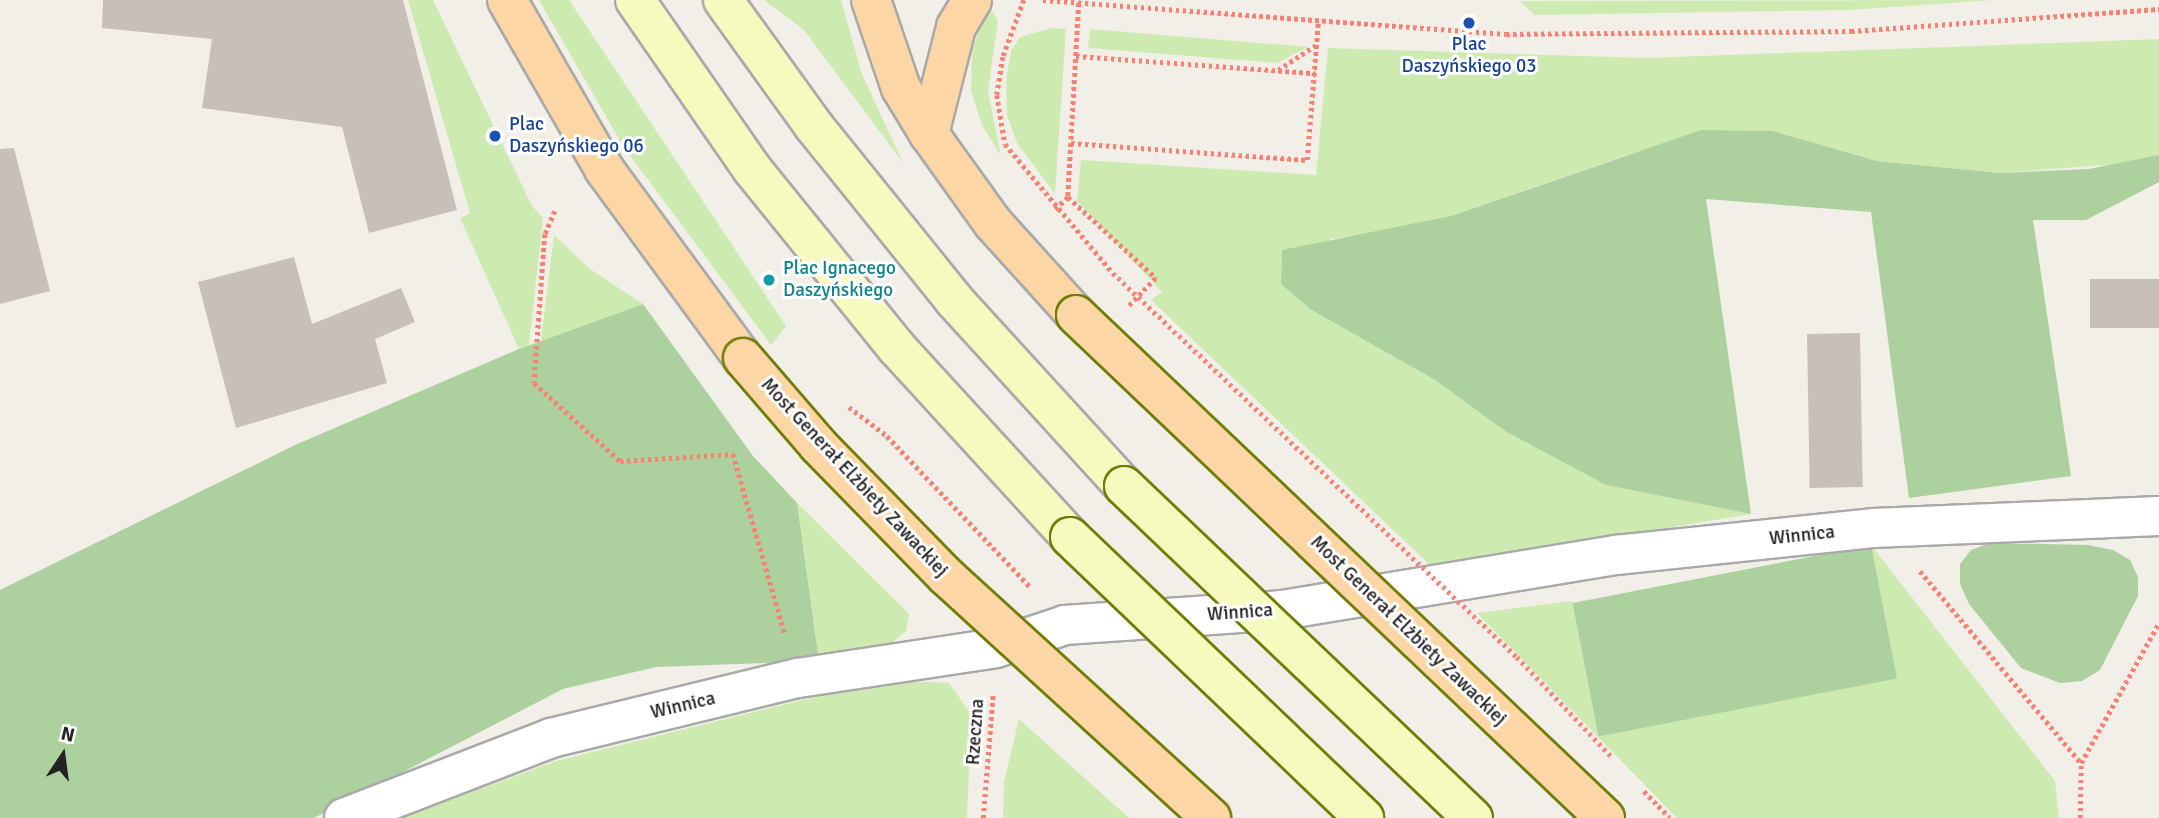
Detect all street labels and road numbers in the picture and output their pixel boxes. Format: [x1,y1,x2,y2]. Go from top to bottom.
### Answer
street label: Most Generał Elżbiety Zawackiej [756,374,952,582]
street label: Winnica [1768,521,1836,551]
street label: Most Generał Elżbiety Zawackiej [1305,531,1511,731]
street label: Winnica [1206,599,1274,627]
street label: Winnica [648,687,718,725]
street label: Rzeczna [962,698,990,766]

